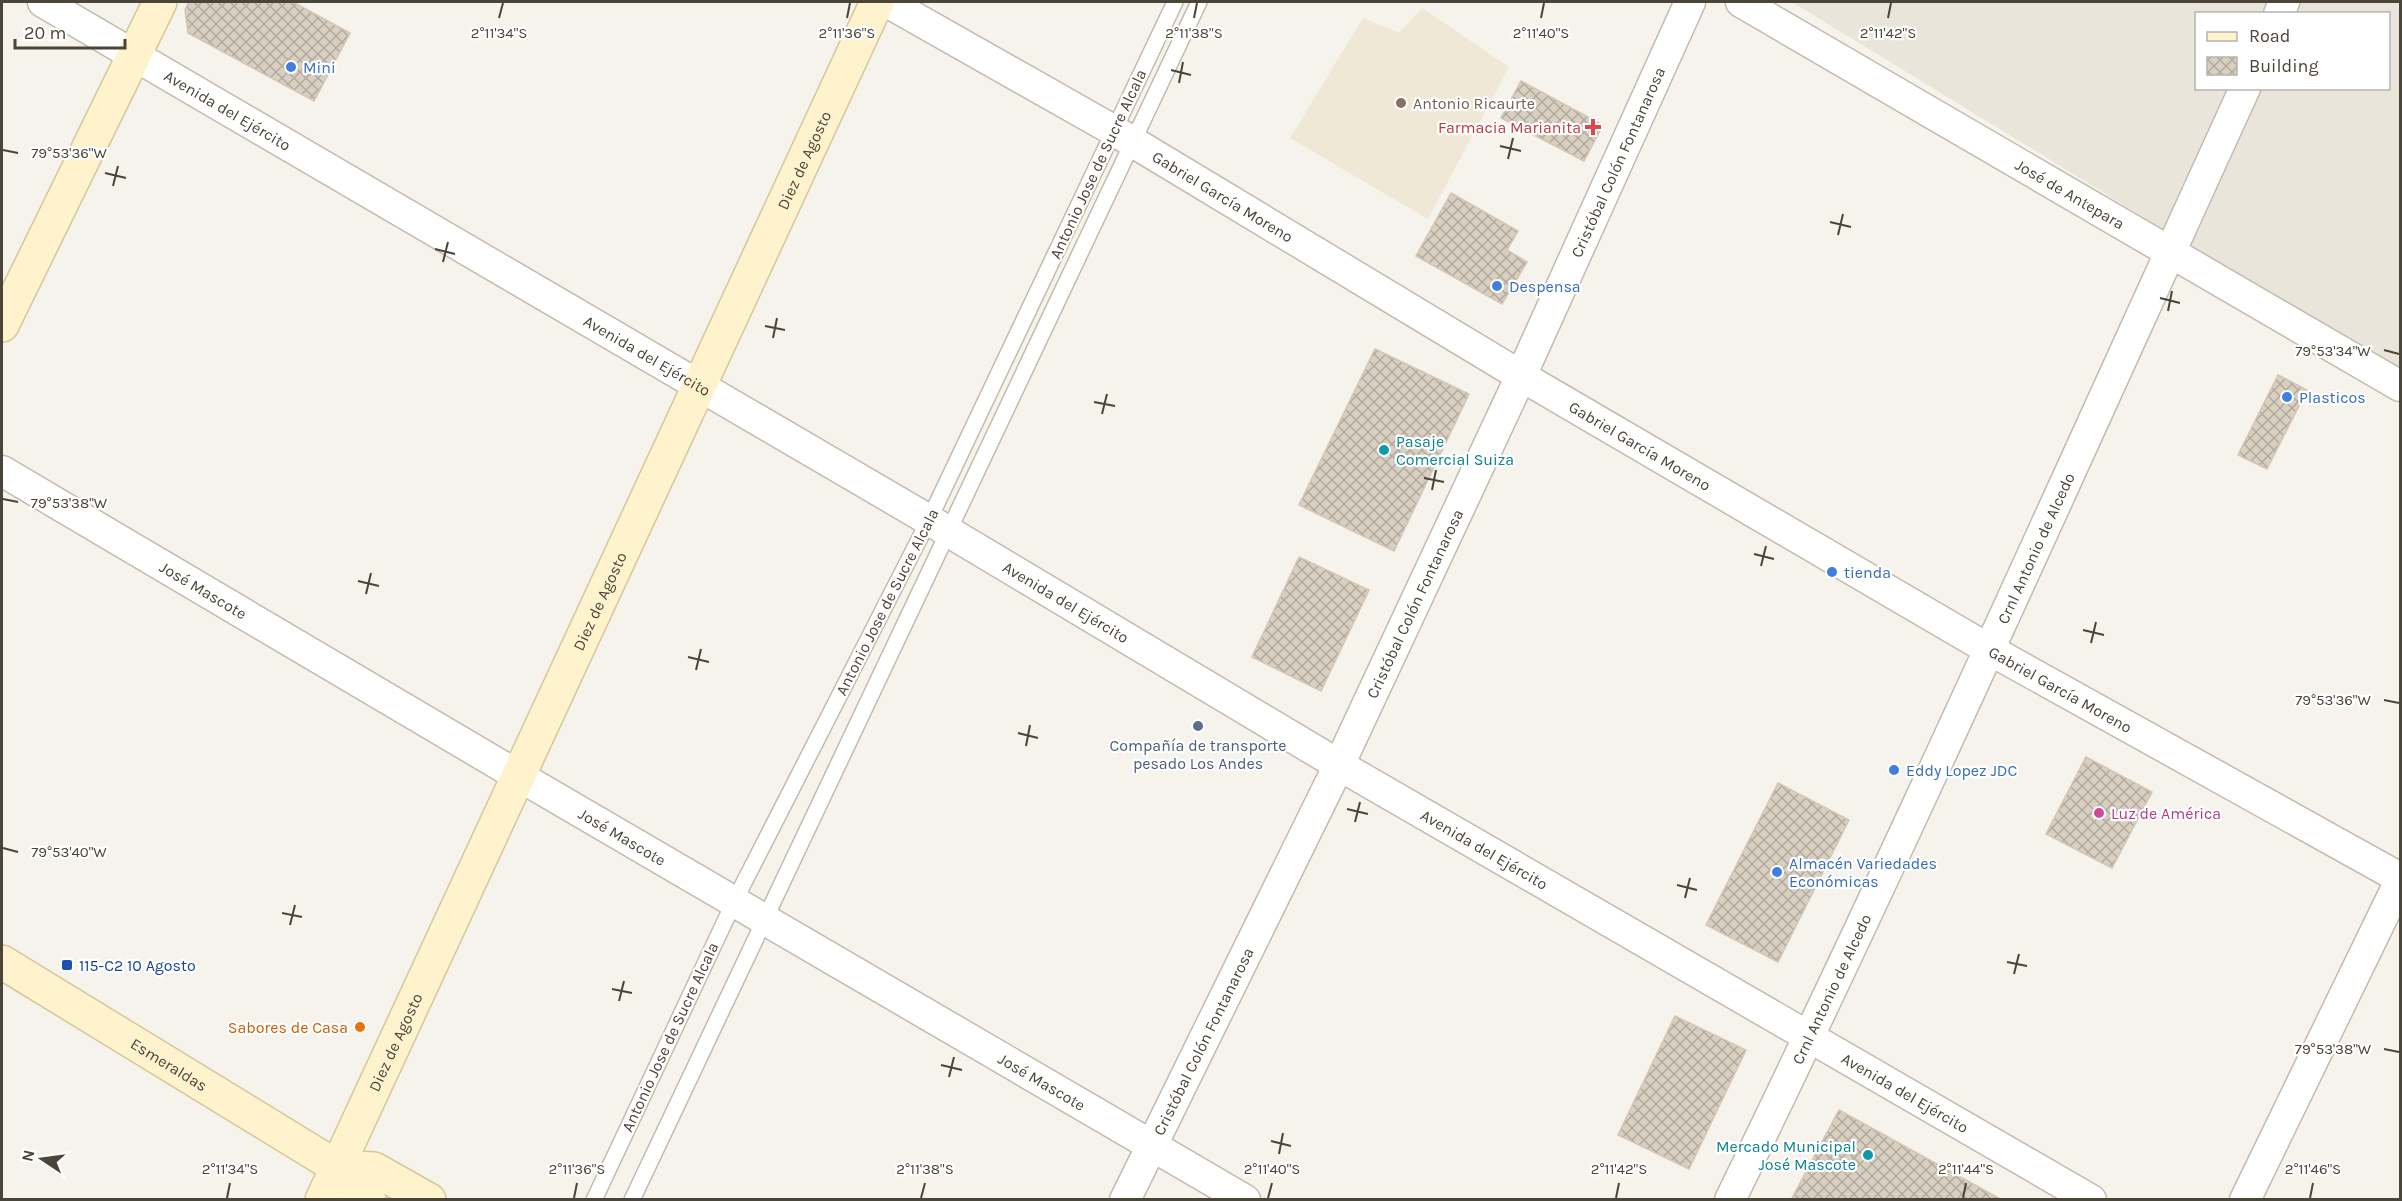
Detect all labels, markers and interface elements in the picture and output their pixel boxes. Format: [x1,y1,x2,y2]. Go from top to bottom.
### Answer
scale bar [15,12,124,50]
legend [2195,12,2390,90]
text: 20 m [24,22,66,44]
text: 2°11'34"S [471,24,527,42]
text: 2°11'36"S [819,24,875,42]
text: 2°11'38"S [1165,24,1223,42]
text: 2°11'40"S [1513,24,1569,42]
text: 2°11'42"S [1860,24,1916,42]
text: Road [2249,25,2290,47]
text: Building [2249,55,2319,77]
place label: Mini [303,58,336,77]
marker: Mini [284,60,298,74]
street label: Cristóbal Colón Fontanarosa [1566,64,1669,260]
street label: Avenida del Ejército [161,66,294,154]
street label: Antonio Jose de Sucre Alcala [1046,66,1150,262]
place label: Antonio Ricaurte [1413,94,1535,113]
marker: Antonio Ricaurte [1394,96,1408,110]
street label: Diez de Agosto [773,108,835,213]
place label: Farmacia Marianita [1438,118,1581,137]
marker: Farmacia Marianita [1586,120,1600,134]
text: 79°53'36"W [31,144,107,162]
street label: Gabriel García Moreno [1149,147,1297,246]
street label: José de Antepara [2012,155,2128,233]
place label: Despensa [1509,277,1581,296]
marker: Despensa [1490,279,1504,293]
street label: Avenida del Ejército [581,311,714,400]
text: 79°53'34"W [2295,342,2371,360]
place label: Plasticos [2299,388,2366,407]
marker: Plasticos [2280,390,2294,404]
street label: Gabriel García Moreno [1566,397,1714,494]
place label: Pasaje Comercial Suiza [1396,432,1514,469]
marker: Pasaje Comercial Suiza [1377,443,1391,457]
street label: Crnl Antonio de Alcedo [1993,470,2078,627]
text: 79°53'38"W [31,494,108,512]
street label: Antonio Jose de Sucre Alcala [832,505,942,699]
street label: Cristóbal Colón Fontanarosa [1362,506,1467,701]
street label: Diez de Agosto [568,549,630,654]
street label: José Mascote [157,557,250,623]
street label: Avenida del Ejército [1000,557,1133,647]
place label: tienda [1844,563,1891,582]
marker: tienda [1825,565,1839,579]
street label: Gabriel García Moreno [1986,642,2135,737]
text: 79°53'36"W [2295,691,2371,709]
marker: Compañía de transporte pesado Los Andes [1191,719,1205,733]
place label: Compañía de transporte pesado Los Andes [1110,736,1287,773]
place label: Eddy Lopez JDC [1906,761,2017,780]
marker: Eddy Lopez JDC [1887,763,1901,777]
street label: José Mascote [575,804,669,869]
place label: Luz de América [2111,804,2221,823]
street label: Avenida del Ejército [1418,805,1551,893]
marker: Luz de América [2092,806,2106,820]
text: 79°53'40"W [31,843,107,861]
place label: Almacén Variedades Económicas [1789,854,1937,891]
marker: Almacén Variedades Económicas [1770,865,1784,879]
street label: Crnl Antonio de Alcedo [1787,911,1875,1067]
street label: Antonio Jose de Sucre Alcala [618,939,722,1135]
street label: Cristóbal Colón Fontanarosa [1149,944,1257,1138]
place label: 115-C2 10 Agosto [79,956,196,975]
marker: 115-C2 10 Agosto [60,958,74,972]
street label: Diez de Agosto [364,990,426,1095]
place label: Sabores de Casa [228,1018,348,1037]
marker: Sabores de Casa [353,1020,367,1034]
street label: Esmeraldas [127,1034,211,1095]
text: 79°53'38"W [2295,1040,2372,1058]
street label: Avenida del Ejército [1838,1048,1972,1137]
street label: José Mascote [995,1049,1089,1114]
north arrow [12,1129,72,1189]
place label: Mercado Municipal José Mascote [1716,1137,1856,1174]
text: N [17,1148,38,1163]
marker: Mercado Municipal José Mascote [1861,1148,1875,1162]
text: 2°11'34"S [202,1160,258,1178]
text: 2°11'36"S [549,1160,605,1178]
text: 2°11'38"S [896,1160,954,1178]
text: 2°11'40"S [1244,1160,1300,1178]
text: 2°11'42"S [1591,1160,1647,1178]
text: 2°11'44"S [1938,1160,1994,1178]
text: 2°11'46"S [2285,1160,2341,1178]

